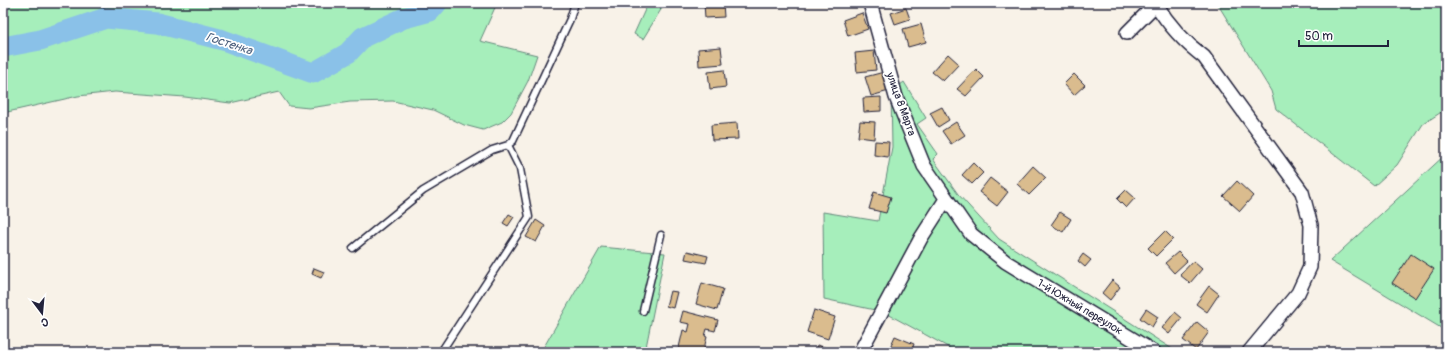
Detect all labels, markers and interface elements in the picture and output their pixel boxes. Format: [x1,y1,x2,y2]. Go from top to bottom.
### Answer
scale bar [1299,22,1388,48]
water label: Гостенка [204,29,255,59]
text: 50 m [1305,29,1333,44]
street label: улица 8 Марта [883,70,918,137]
street label: 1-й Южный переулок [1035,276,1125,338]
north arrow [22,293,62,333]
text: С [39,315,50,329]

